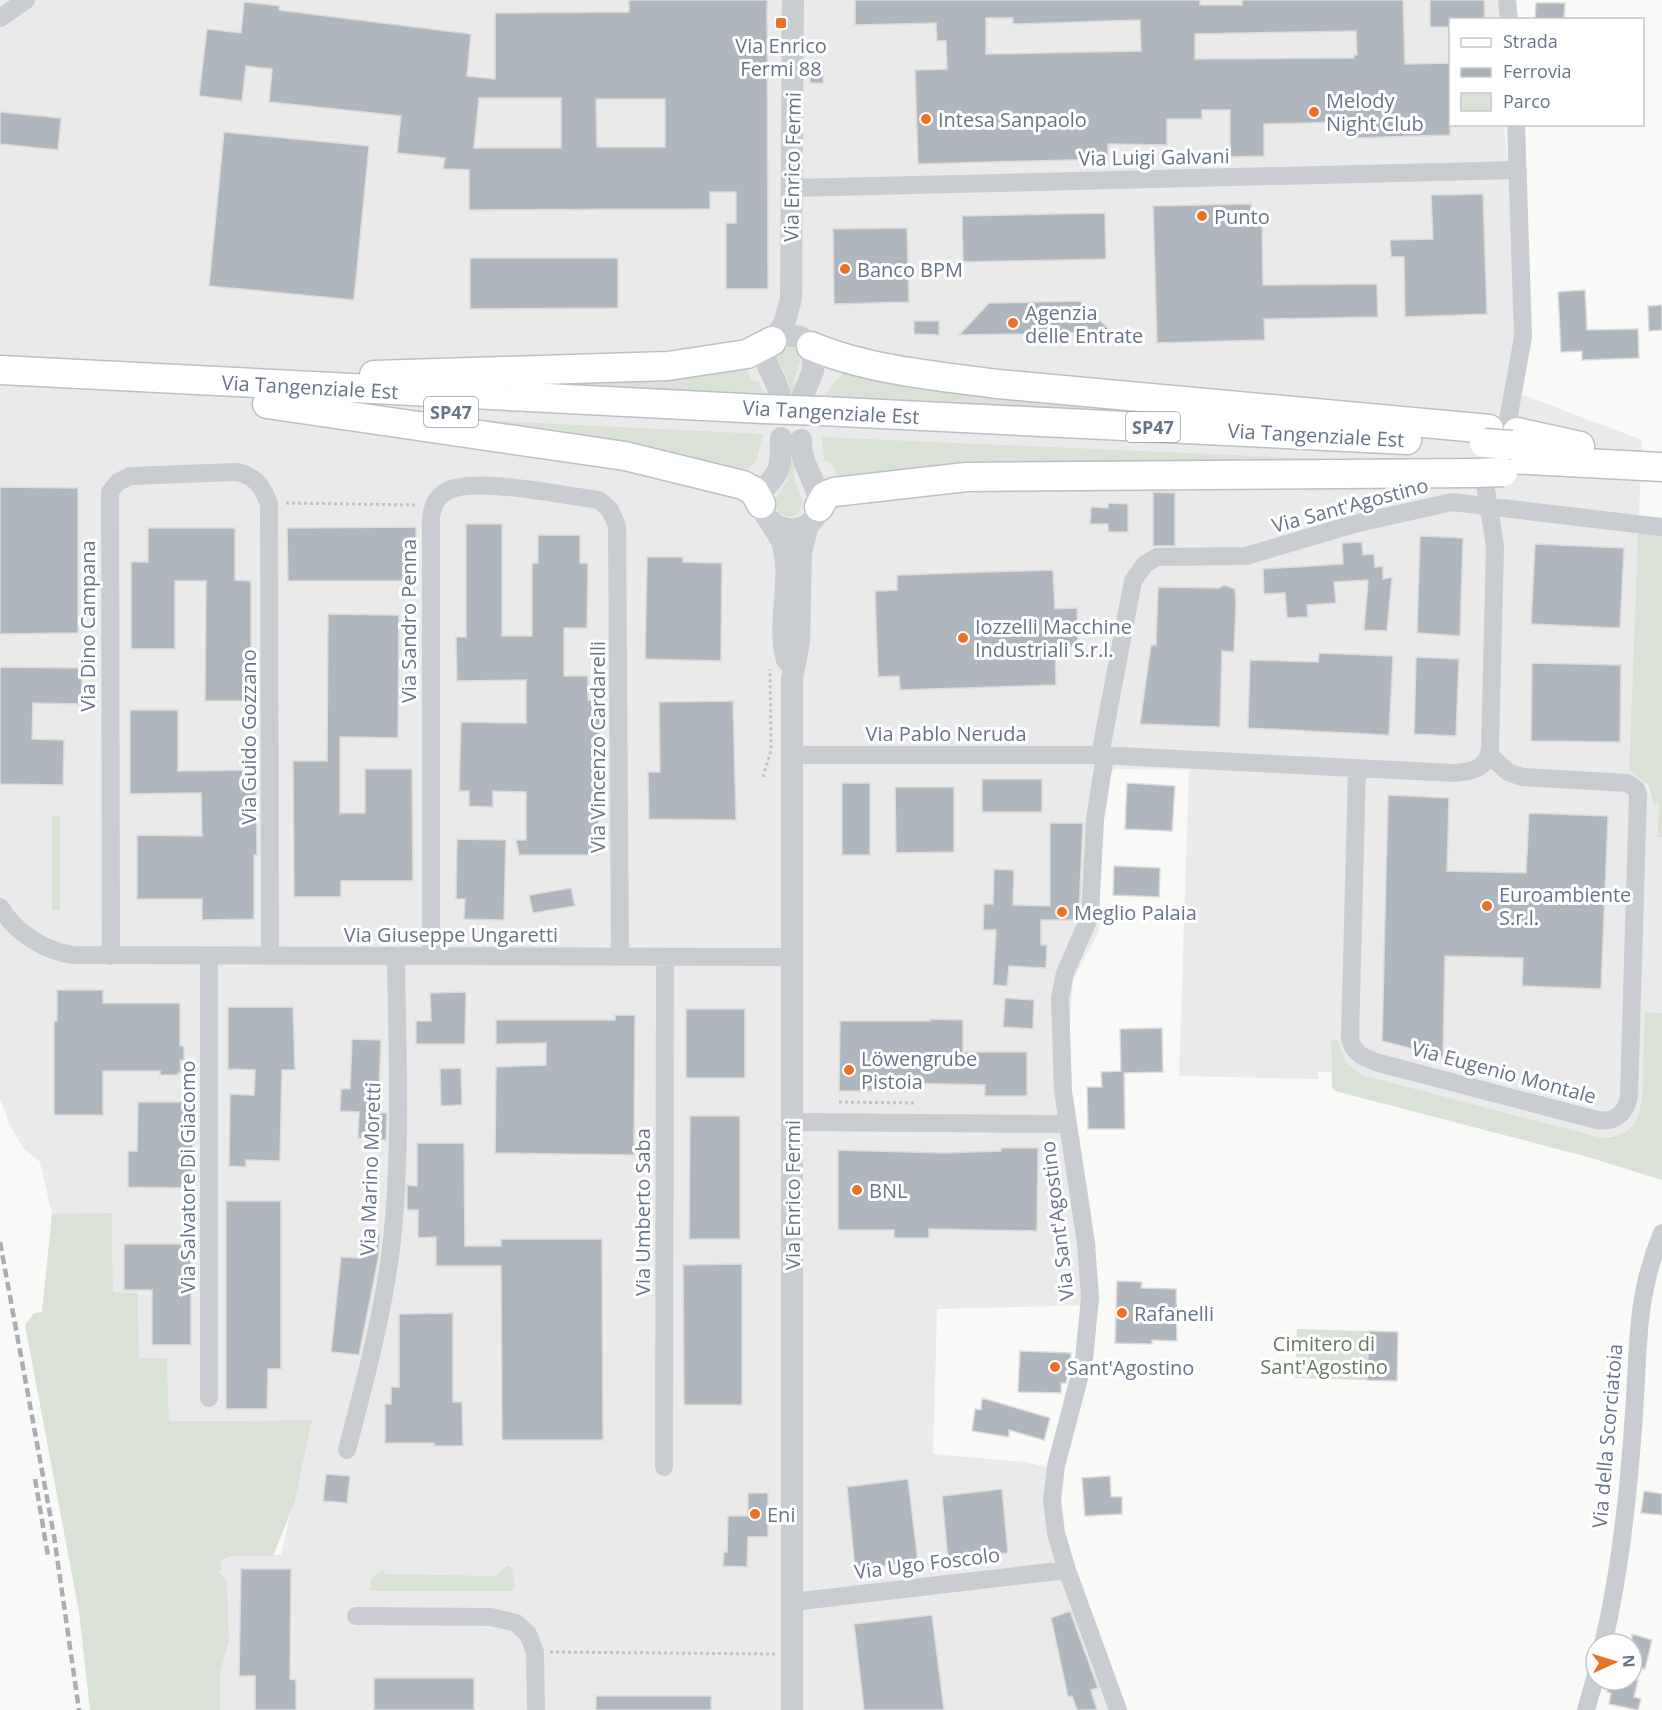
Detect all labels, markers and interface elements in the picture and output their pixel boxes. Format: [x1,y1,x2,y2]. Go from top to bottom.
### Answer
marker: Via Enrico Fermi 88 [774,16,788,30]
legend [1449,18,1644,126]
text: Strada [1503,29,1558,53]
place label: Via Enrico Fermi 88 [735,32,827,82]
text: Ferrovia [1503,59,1571,83]
place label: Melody Night Club [1326,87,1424,137]
text: Parco [1503,89,1551,113]
street label: Via Enrico Fermi [777,92,807,242]
marker: Melody Night Club [1307,105,1321,119]
place label: Intesa Sanpaolo [938,106,1087,133]
marker: Intesa Sanpaolo [919,112,933,126]
street label: Via Luigi Galvani [1078,142,1230,172]
place label: Punto [1214,203,1270,230]
marker: Punto [1195,209,1209,223]
place label: Banco BPM [857,256,963,283]
marker: Banco BPM [838,262,852,276]
place label: Agenzia delle Entrate [1025,299,1143,349]
marker: Agenzia delle Entrate [1006,316,1020,330]
street label: Via Tangenziale Est [221,369,399,405]
street label: Via Tangenziale Est [742,394,920,430]
road number: SP47 [424,397,478,427]
road number: SP47 [1126,412,1180,442]
street label: Via Tangenziale Est [1227,417,1405,453]
street label: Via Sant'Agostino [1269,471,1431,539]
street label: Via Sandro Penna [395,539,422,703]
street label: Via Dino Campana [74,540,101,712]
place label: Iozzelli Macchine Industriali S.r.l. [975,613,1132,663]
marker: Iozzelli Macchine Industriali S.r.l. [956,631,970,645]
street label: Via Vincenzo Cardarelli [584,641,611,853]
street label: Via Guido Gozzano [235,649,262,825]
street label: Via Pablo Neruda [865,720,1027,747]
place label: Euroambiente S.r.l. [1499,881,1631,931]
place label: Meglio Palaia [1074,899,1197,926]
marker: Euroambiente S.r.l. [1480,899,1494,913]
marker: Meglio Palaia [1055,905,1069,919]
street label: Via Giuseppe Ungaretti [344,921,558,948]
street label: Via Eugenio Montale [1409,1034,1599,1110]
place label: Löwengrube Pistoia [861,1045,977,1095]
street label: Via Salvatore Di Giacomo [174,1061,201,1293]
marker: Löwengrube Pistoia [842,1063,856,1077]
street label: Via Marino Moretti [353,1082,387,1256]
street label: Via Enrico Fermi [779,1120,806,1270]
street label: Via Umberto Saba [629,1128,656,1296]
street label: Via Sant'Agostino [1034,1140,1080,1302]
place label: BNL [869,1177,907,1204]
marker: BNL [850,1183,864,1197]
place label: Rafanelli [1134,1300,1214,1327]
marker: Rafanelli [1115,1306,1129,1320]
park label: Cimitero di Sant'Agostino [1260,1330,1388,1380]
street label: Via della Scorciatoia [1585,1343,1629,1529]
place label: Sant'Agostino [1067,1354,1194,1381]
marker: Sant'Agostino [1048,1360,1062,1374]
place label: Eni [767,1501,795,1528]
marker: Eni [748,1507,762,1521]
street label: Via Ugo Foscolo [853,1541,1001,1585]
north arrow [1584,1632,1644,1692]
text: N [1618,1654,1640,1668]

